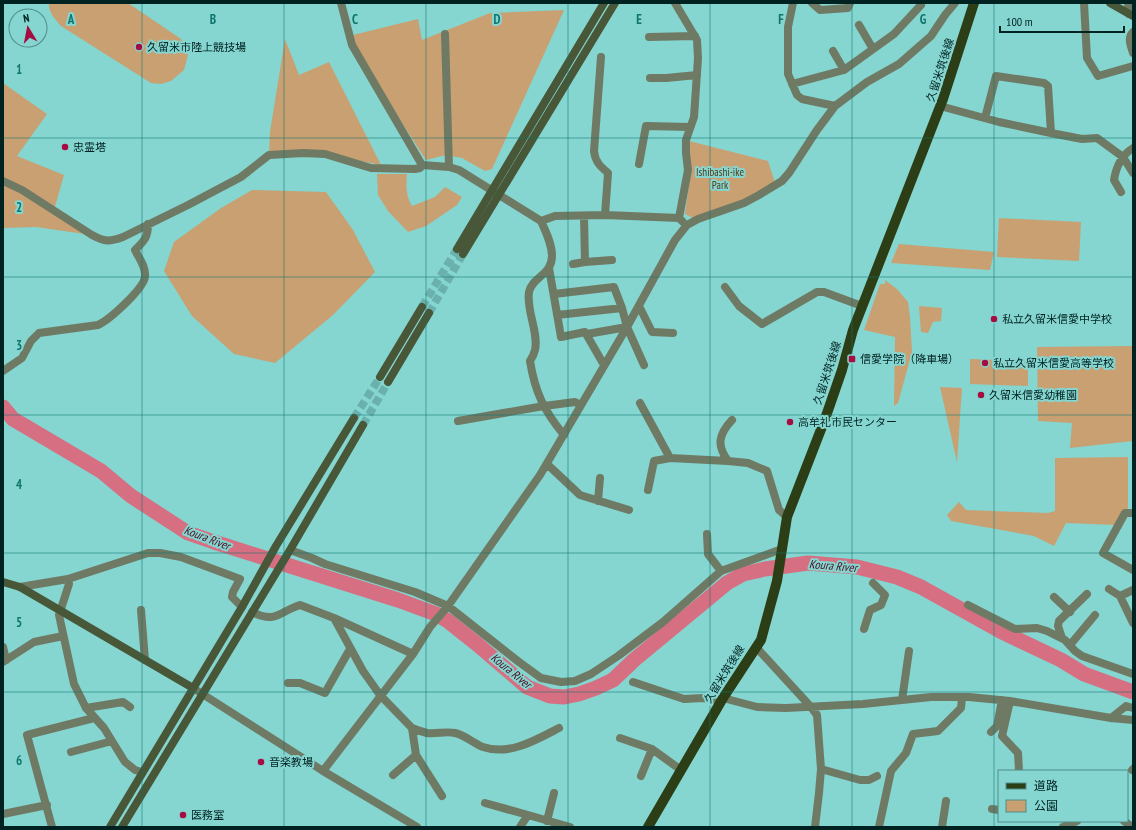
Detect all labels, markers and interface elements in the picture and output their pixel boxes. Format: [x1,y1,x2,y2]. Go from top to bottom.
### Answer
north arrow [8,8,48,48]
scale bar [1000,8,1124,34]
text: N [22,11,30,26]
text: A [67,11,75,28]
text: B [210,11,216,28]
text: C [352,11,358,28]
text: D [494,11,501,28]
text: E [636,11,642,28]
text: F [778,11,784,28]
text: G [920,11,927,28]
text: 100 m [1006,14,1033,29]
street label: 久留米筑後線 [923,36,957,104]
place label: 久留米市陸上競技場 [147,40,246,54]
marker: 久留米市陸上競技場 [134,42,144,52]
text: 1 [16,61,22,78]
place label: 忠霊塔 [73,140,106,154]
marker: 忠霊塔 [60,142,70,152]
park label: Ishibashi-ike Park [696,165,744,192]
text: 2 [16,199,22,216]
place label: 私立久留米信愛中学校 [1002,312,1112,326]
marker: 私立久留米信愛中学校 [989,314,999,324]
text: 3 [16,337,22,354]
street label: 久留米筑後線 [810,339,844,407]
place label: 信愛学院（降車場） [860,352,959,366]
marker: 信愛学院（降車場） [847,354,857,364]
place label: 私立久留米信愛高等学校 [993,356,1114,370]
marker: 私立久留米信愛高等学校 [980,358,990,368]
place label: 久留米信愛幼稚園 [989,388,1077,402]
marker: 久留米信愛幼稚園 [976,390,986,400]
place label: 高牟礼市民センター [798,415,897,429]
marker: 高牟礼市民センター [785,417,795,427]
text: 4 [16,476,23,493]
water label: Koura River [182,522,234,554]
water label: Koura River [809,556,859,575]
text: 5 [16,614,22,631]
street label: 久留米筑後線 [701,642,747,706]
water label: Koura River [488,650,536,693]
text: 6 [16,752,22,769]
place label: 音楽教場 [269,755,313,769]
marker: 音楽教場 [256,757,266,767]
legend [998,770,1128,822]
text: 道路 [1034,778,1058,793]
text: 公園 [1034,798,1058,813]
place label: 医務室 [191,808,224,822]
marker: 医務室 [178,810,188,820]

